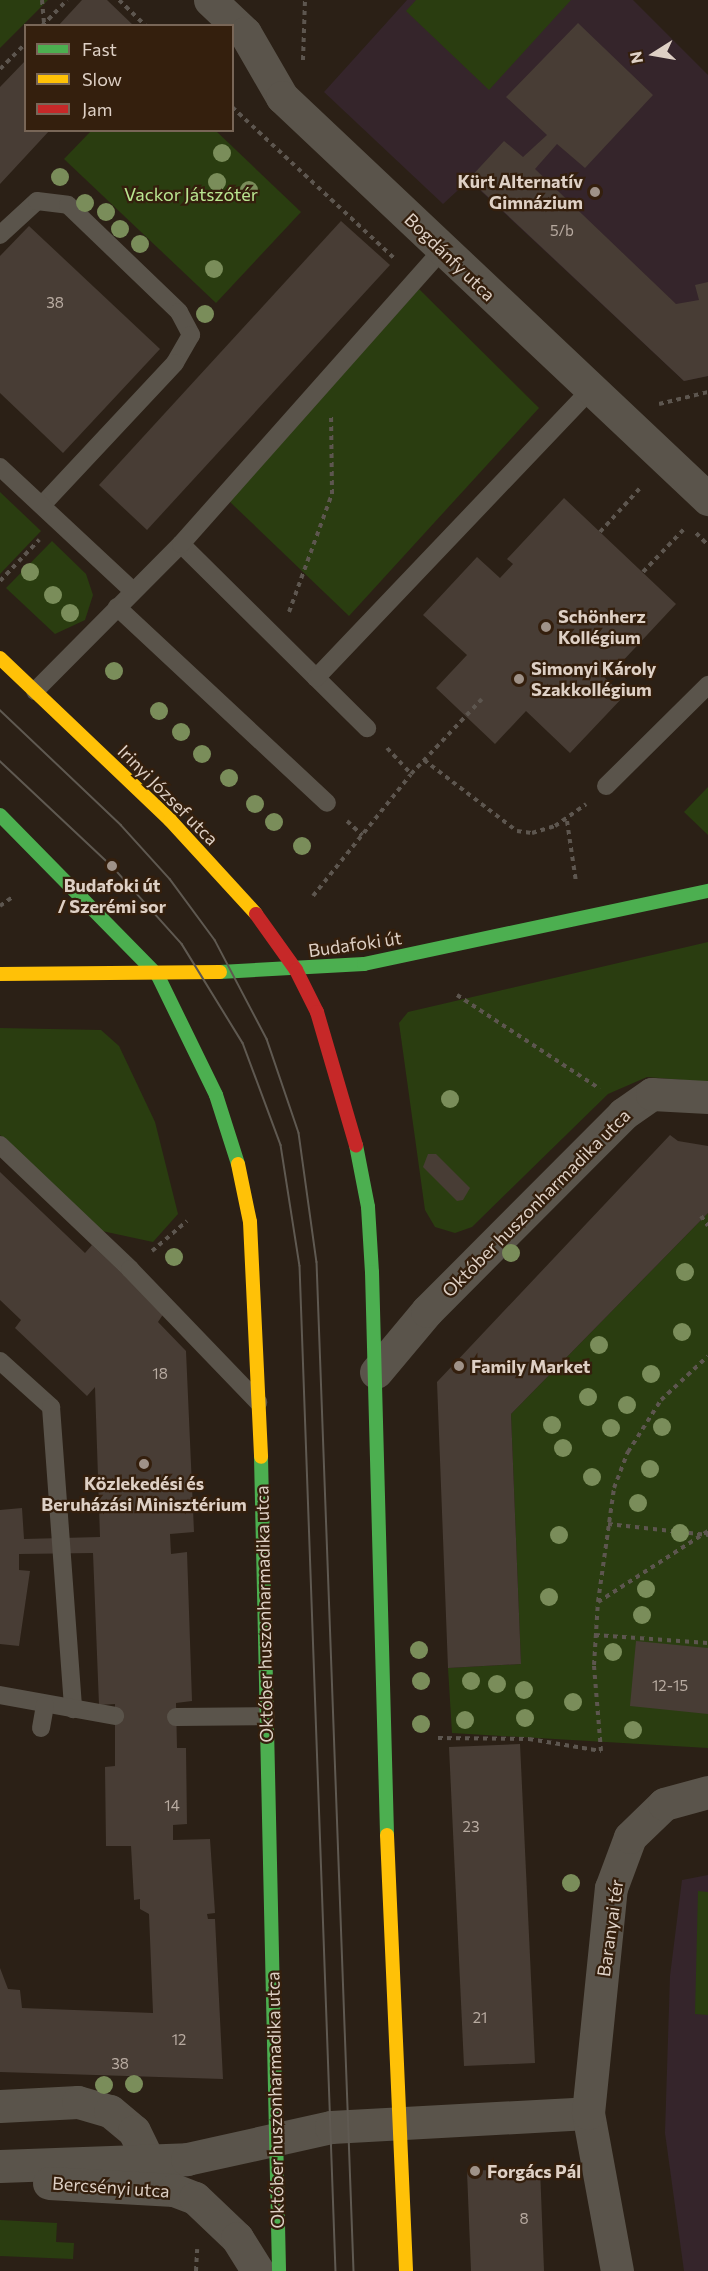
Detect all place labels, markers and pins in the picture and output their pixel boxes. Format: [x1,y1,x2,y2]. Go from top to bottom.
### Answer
place label: Kürt Alternatív Gimnázium [457,171,583,213]
marker: Kürt Alternatív Gimnázium [588,185,602,199]
place label: Schönherz Kollégium [558,606,646,648]
marker: Schönherz Kollégium [539,620,553,634]
place label: Simonyi Károly Szakkollégium [531,658,656,700]
marker: Simonyi Károly Szakkollégium [512,672,526,686]
marker: Budafoki út / Szerémi sor [105,859,119,873]
place label: Budafoki út / Szerémi sor [58,875,166,918]
place label: Family Market [471,1355,590,1377]
marker: Family Market [452,1359,466,1373]
marker: Közlekedési és Beruházási Minisztérium [137,1457,151,1471]
place label: Közlekedési és Beruházási Minisztérium [41,1473,247,1516]
place label: Forgács Pál [487,2160,581,2182]
marker: Forgács Pál [468,2164,482,2178]

